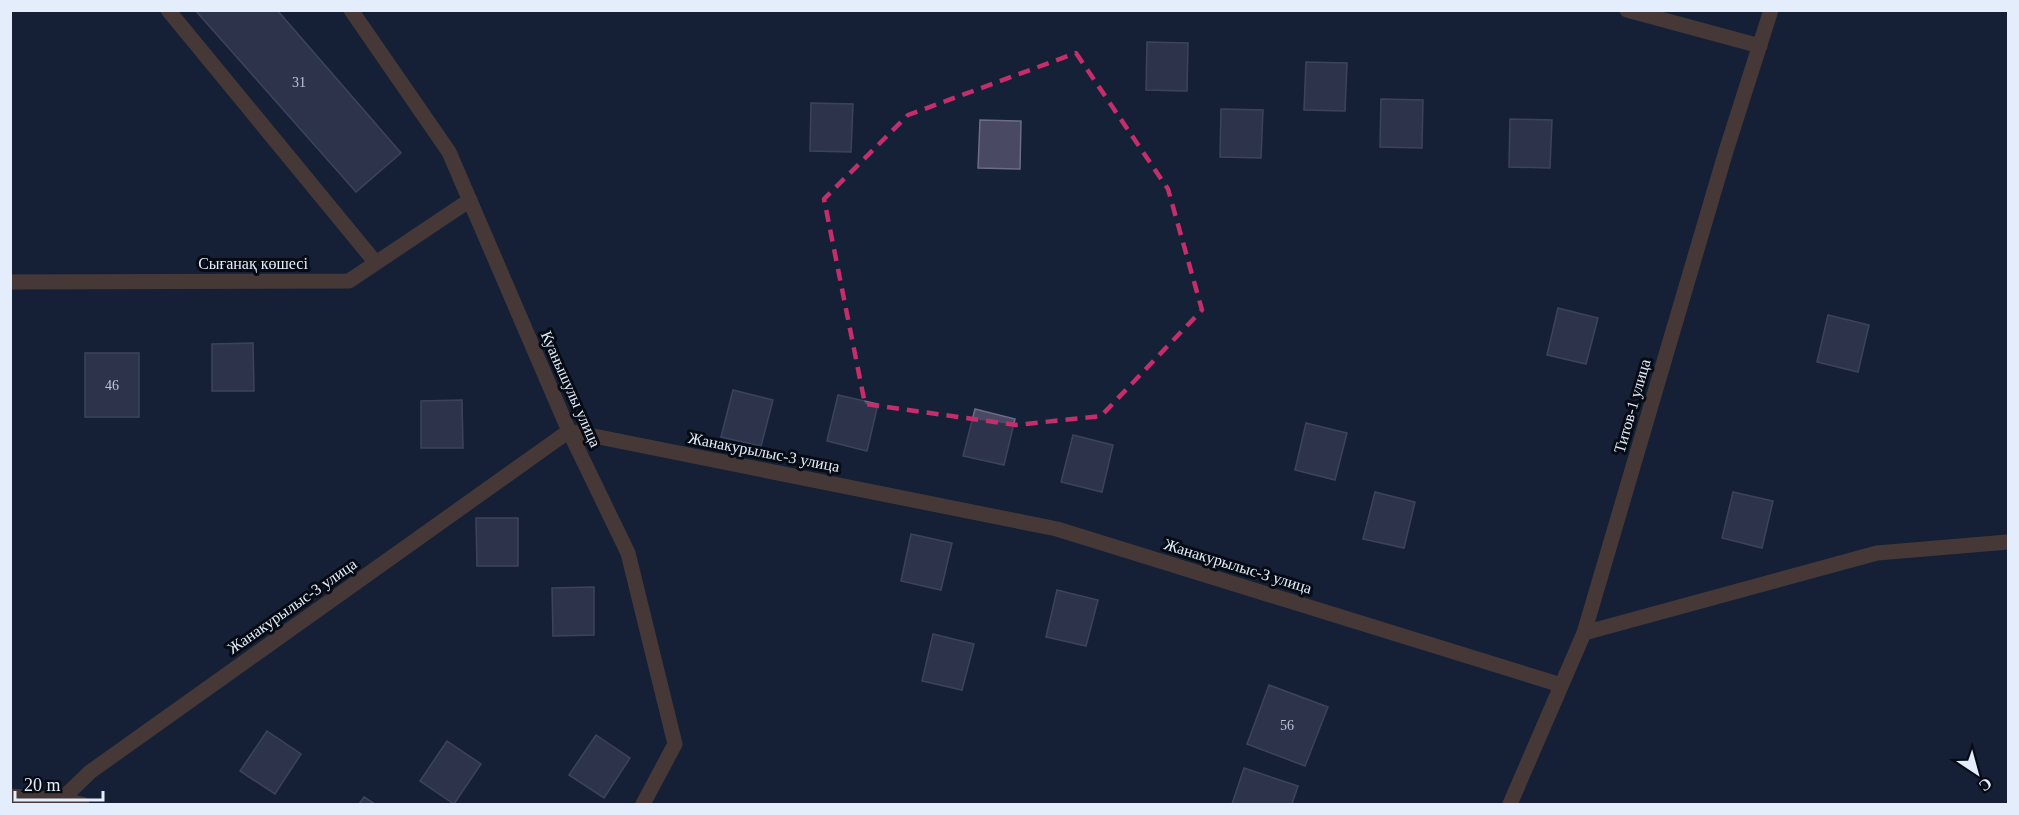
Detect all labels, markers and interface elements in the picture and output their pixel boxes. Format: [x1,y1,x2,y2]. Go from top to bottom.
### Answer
house number: 31 [292,75,306,90]
street label: Сығанақ көшесі [198,255,308,273]
street label: Куанышулы улица [537,328,604,450]
street label: Титов-1 улица [1610,357,1655,455]
house number: 46 [105,378,119,393]
street label: Жанакурылыс-3 улица [687,429,841,476]
street label: Жанакурылыс-3 улица [1162,535,1314,598]
street label: Жанакурылыс-3 улица [224,555,360,658]
house number: 56 [1280,718,1294,733]
north arrow [1947,743,2007,803]
scale bar [15,764,104,802]
text: С [1976,774,1995,795]
text: 20 m [24,775,61,795]

